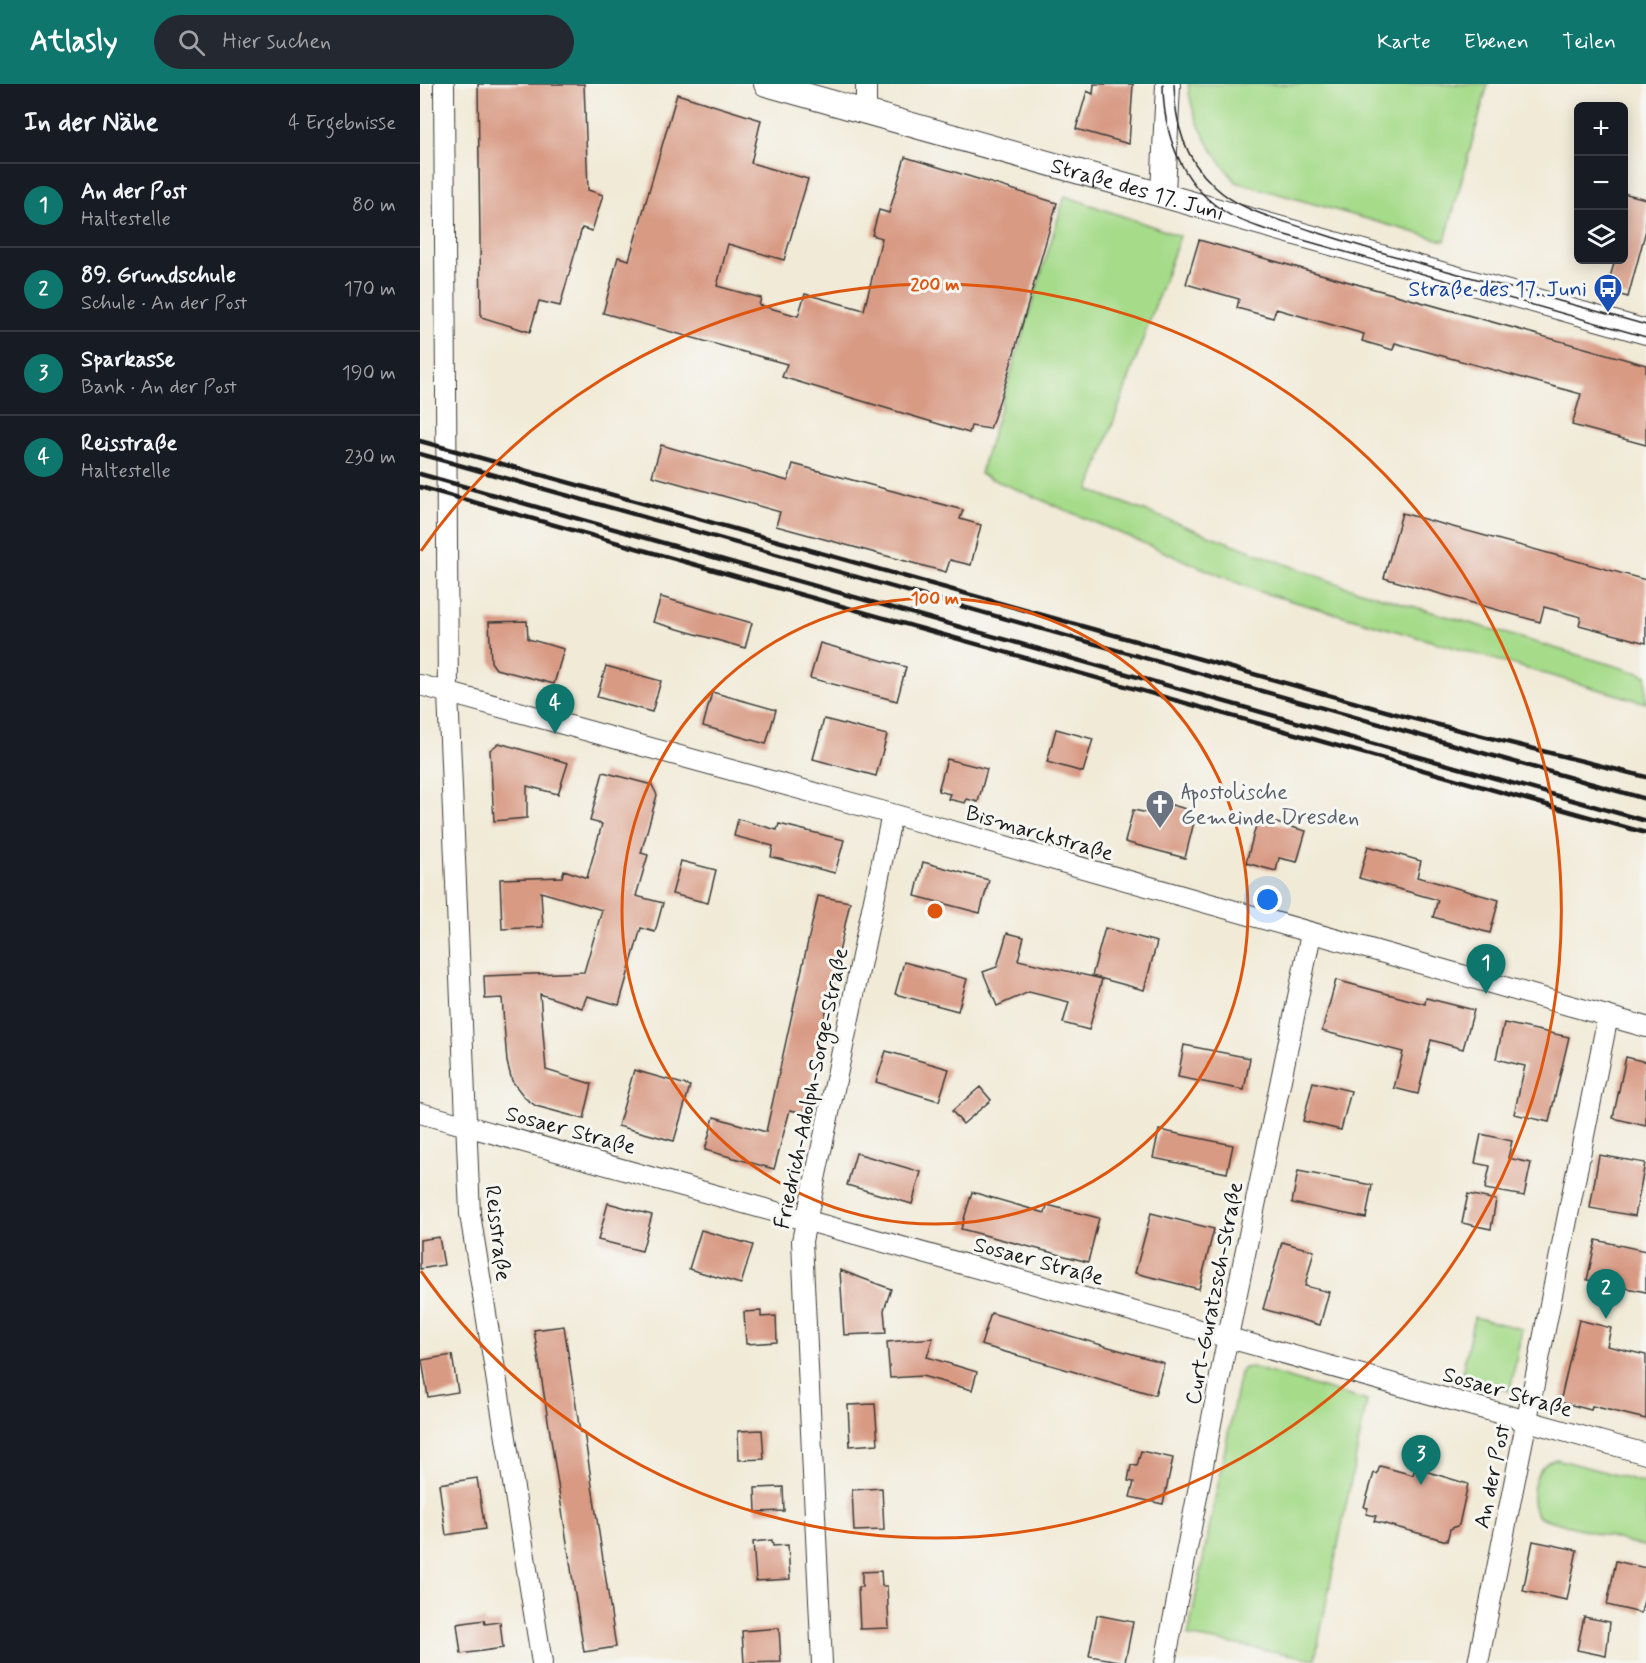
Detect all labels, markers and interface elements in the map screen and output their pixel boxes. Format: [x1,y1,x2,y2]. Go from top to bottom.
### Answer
search box [154,15,574,69]
text: Atlasly [30,24,118,61]
icon: search [175,26,208,59]
text: Hier suchen [223,28,331,56]
text: Karte [1377,28,1431,56]
text: Ebenen [1464,28,1529,56]
text: Teilen [1562,28,1616,56]
map controls [1574,102,1628,264]
button: + [1574,102,1628,156]
text: In der Nähe [24,106,158,140]
text: 4 Ergebnisse [288,110,396,137]
street label: Straße des 17. Juni [1047,152,1227,228]
button: − [1574,156,1628,210]
text: An der Post [81,178,187,206]
text: 1 [39,192,48,219]
text: 80 m [352,192,396,219]
text: Haltestelle [81,206,171,233]
button: layers [1574,210,1628,264]
text: 89. Grundschule [81,262,236,290]
bus stop icon: Straße des 17. Juni [1592,272,1624,314]
text: 200 m [910,273,960,297]
text: 2 [39,276,48,303]
text: 170 m [344,276,396,303]
place label: Straße des 17. Juni [1408,276,1587,304]
text: Schule · An der Post [81,290,247,317]
text: Sparkasse [81,346,175,374]
text: 3 [39,360,48,387]
text: 190 m [342,360,396,387]
text: Bank · An der Post [81,374,237,401]
text: Reisstraße [81,430,177,458]
text: 4 [38,444,49,471]
text: 230 m [344,444,396,471]
text: Haltestelle [81,458,171,485]
text: 100 m [911,587,959,611]
pin: 4 [536,684,574,734]
place label: Apostolische Gemeinde Dresden [1181,779,1359,832]
church icon: Apostolische Gemeinde Dresden [1144,788,1176,830]
street label: Bismarckstraße [962,799,1117,868]
your location [1253,885,1282,914]
centre of rings [925,901,945,921]
pin: 1 [1466,944,1506,994]
street label: Friedrich-Adolph-Sorge-Straße [768,945,858,1232]
street label: Sosaer Straße [502,1100,639,1162]
street label: Curt-Guratzsch-Straße [1180,1179,1250,1407]
street label: Reisstraße [477,1184,517,1283]
street label: Sosaer Straße [970,1231,1107,1293]
pin: 2 [1586,1270,1626,1319]
street label: Sosaer Straße [1439,1361,1576,1425]
street label: An der Post [1468,1422,1518,1531]
pin: 3 [1402,1436,1440,1485]

